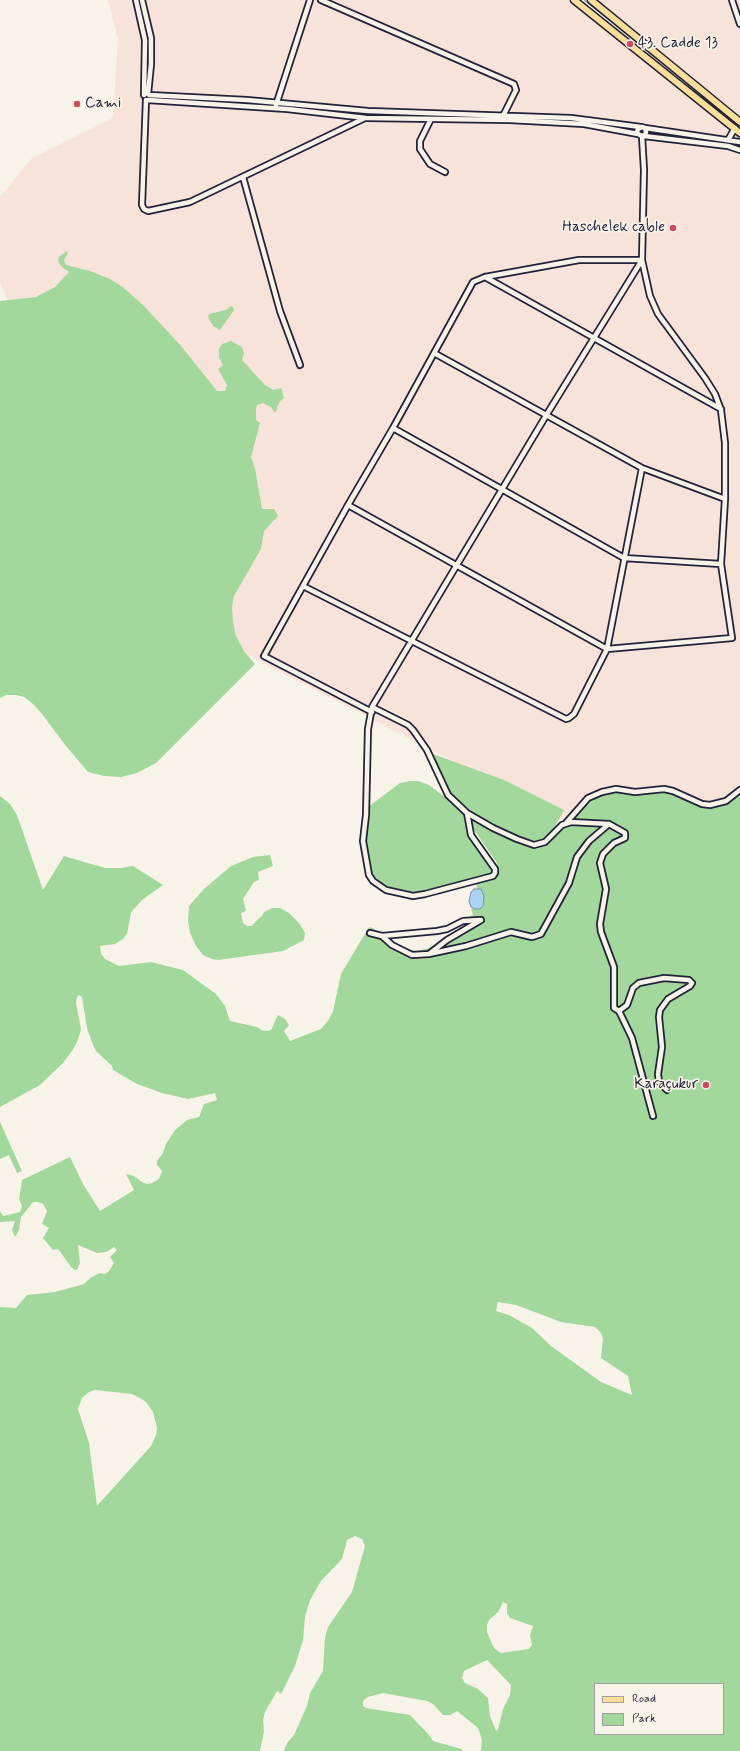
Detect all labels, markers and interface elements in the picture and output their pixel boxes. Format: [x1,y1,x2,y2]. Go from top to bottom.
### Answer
place label: 43. Cadde 13 [638,35,718,53]
marker: 43. Cadde 13 [625,39,635,49]
place label: Cami [85,95,121,113]
marker: Cami [72,99,82,109]
place label: Haschelek cable [562,219,665,237]
marker: Haschelek cable [668,223,678,233]
place label: Karaçukur [634,1076,698,1094]
marker: Karaçukur [701,1080,711,1090]
legend [594,1683,724,1735]
text: Road [632,1691,656,1707]
text: Park [632,1711,656,1727]

